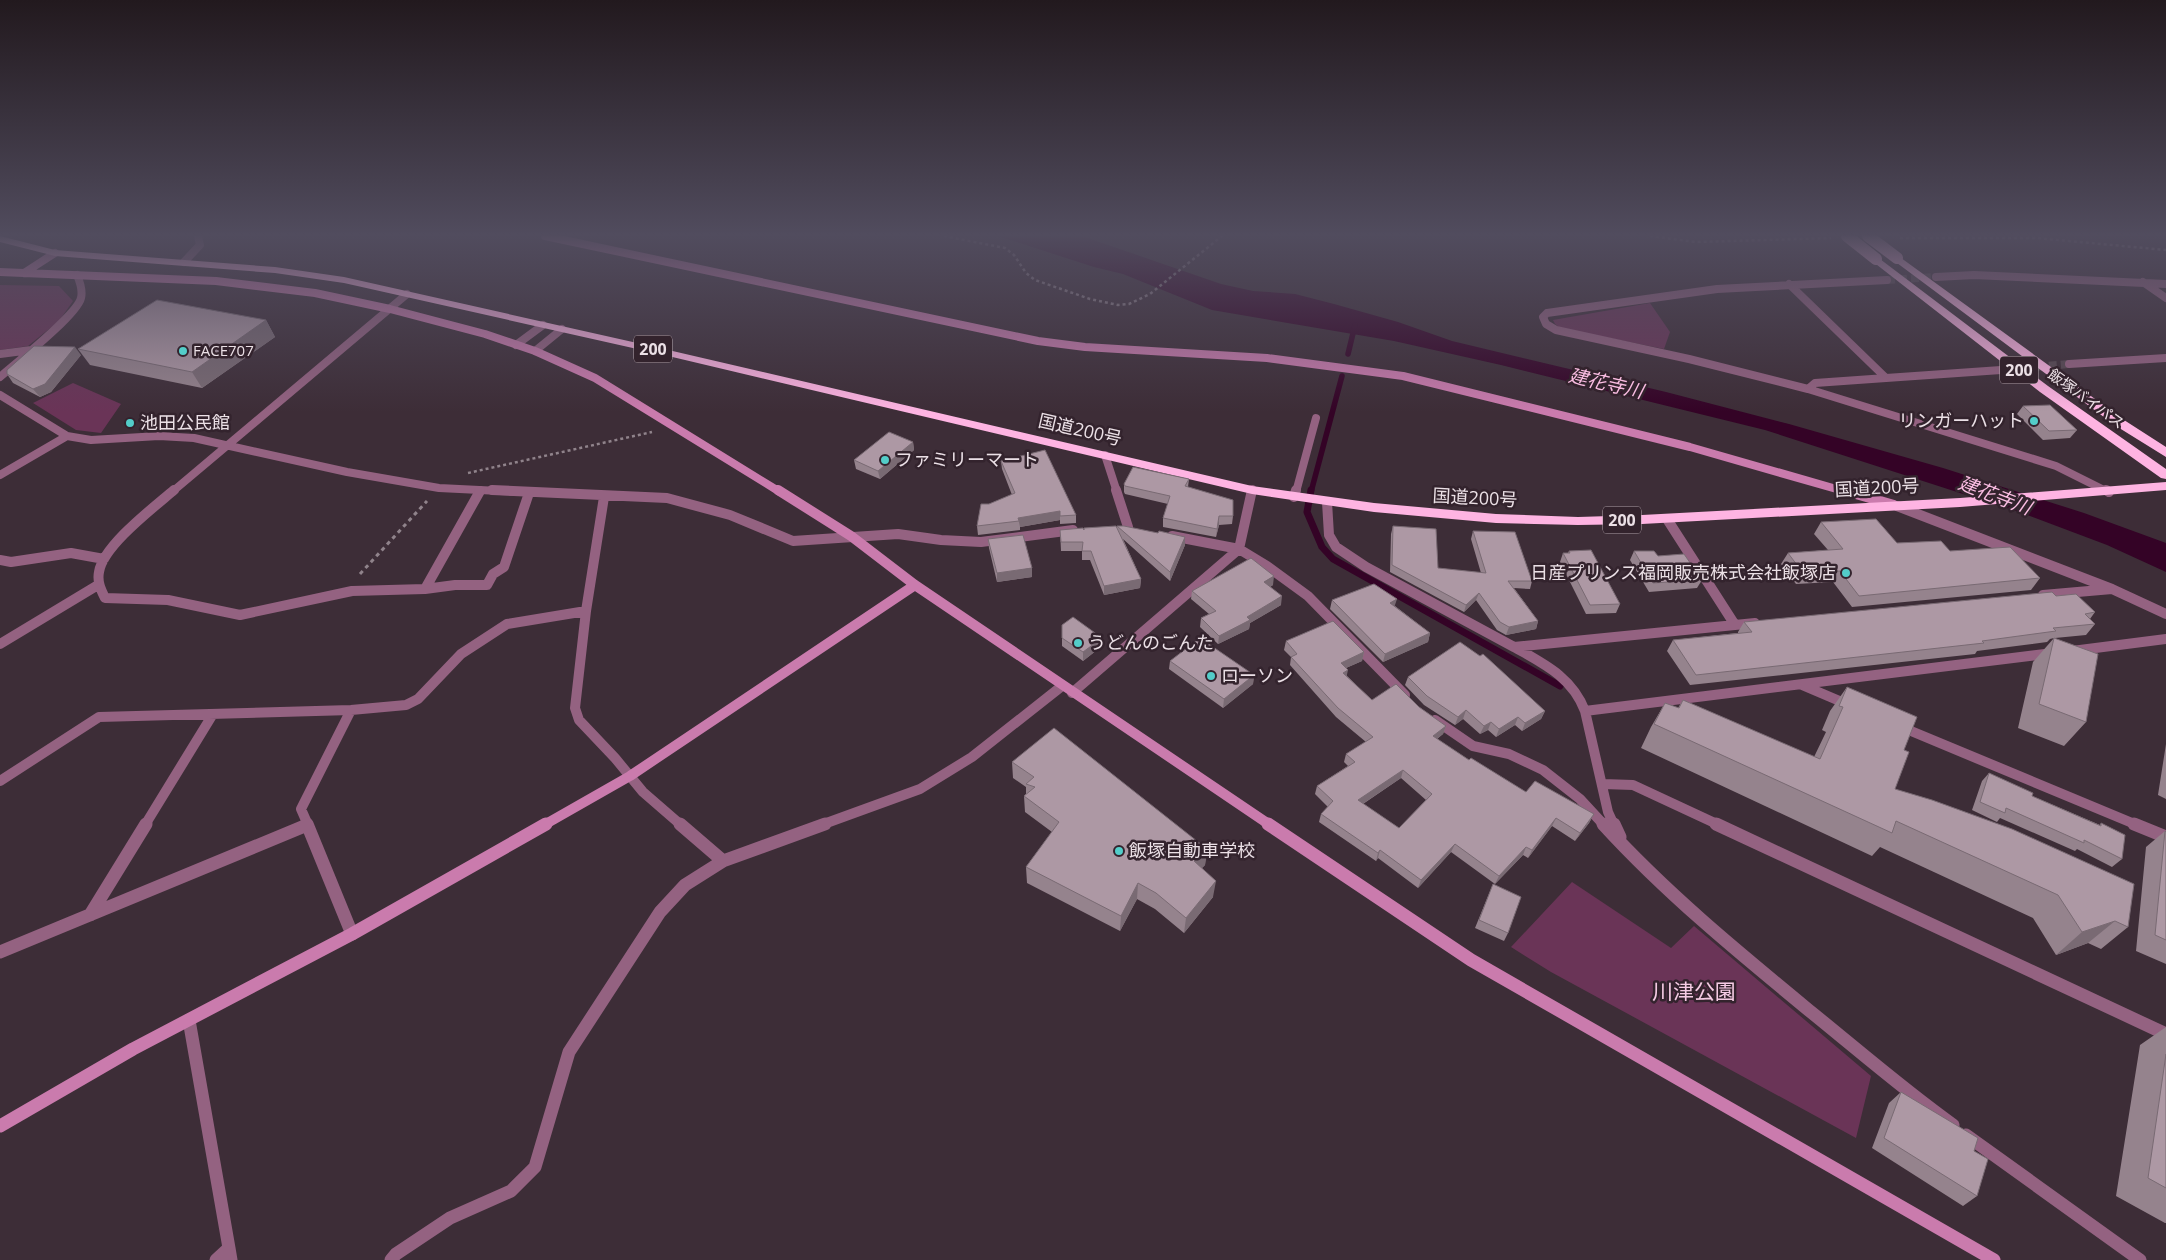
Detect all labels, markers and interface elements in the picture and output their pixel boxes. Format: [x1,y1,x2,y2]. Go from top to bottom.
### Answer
road number: 200 [634,336,672,362]
place label: FACE707 [193,340,254,360]
marker: FACE707 [177,345,189,357]
road number: 200 [2000,356,2038,384]
water label: 建花寺川 [1566,362,1648,405]
street label: 飯塚バイパス [2044,364,2129,433]
street label: 国道200号 [1036,408,1124,450]
place label: リンガーハット [1898,408,2024,432]
place label: 池田公民館 [140,410,230,434]
marker: リンガーハット [2028,415,2040,427]
marker: 池田公民館 [124,417,136,429]
place label: ファミリーマート [895,447,1039,471]
marker: ファミリーマート [879,454,891,466]
water label: 建花寺川 [1955,469,2037,521]
street label: 国道200号 [1834,473,1920,501]
street label: 国道200号 [1432,483,1518,511]
road number: 200 [1603,506,1641,534]
place label: 日産プリンス福岡販売株式会社飯塚店 [1530,560,1836,584]
marker: 日産プリンス福岡販売株式会社飯塚店 [1840,567,1852,579]
place label: うどんのごんた [1088,630,1214,654]
marker: うどんのごんた [1072,637,1084,649]
place label: ローソン [1221,663,1293,687]
marker: ローソン [1205,670,1217,682]
place label: 飯塚自動車学校 [1129,838,1255,862]
marker: 飯塚自動車学校 [1113,845,1125,857]
park label: 川津公園 [1652,977,1736,1005]

